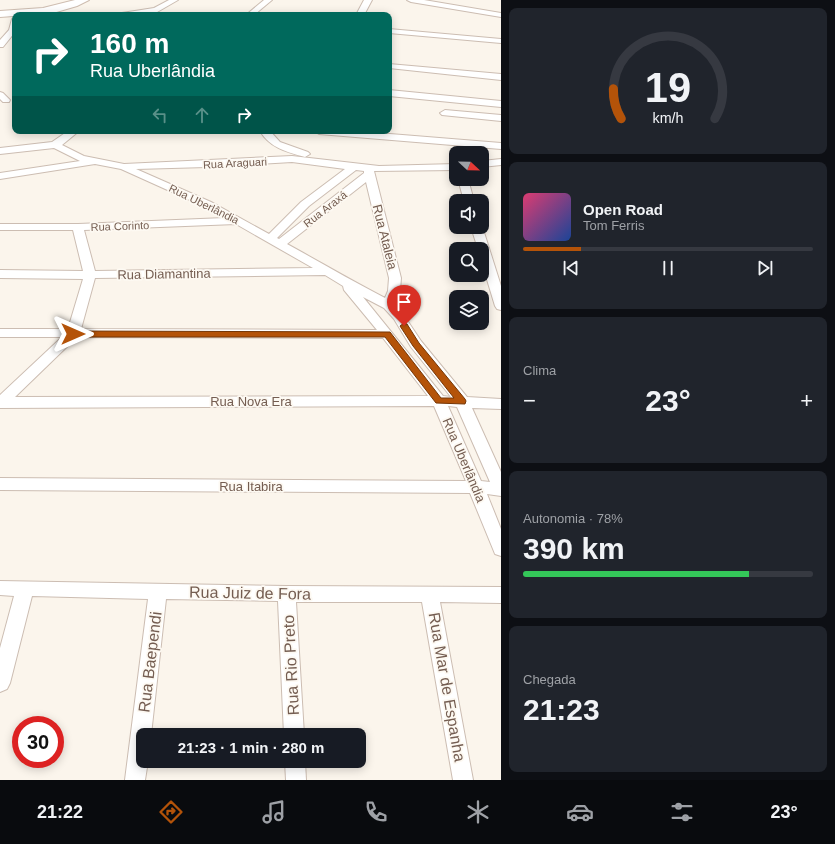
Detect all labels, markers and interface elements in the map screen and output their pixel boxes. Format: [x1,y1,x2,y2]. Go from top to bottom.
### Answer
icon: right [24,28,76,80]
text: 160 m [90,28,169,59]
text: Rua Uberlândia [90,61,215,81]
text: 19 [645,64,691,111]
icon: left [149,104,171,126]
icon: ahead [191,104,213,126]
icon: right [233,104,255,126]
text: km/h [653,110,684,126]
north arrow [449,146,489,186]
map controls [449,146,489,330]
street label: Rua Araguari [203,155,267,171]
street label: Rua Uberlândia [167,182,242,227]
street label: Rua Araxá [301,188,350,230]
button: sound [449,194,489,234]
text: Open Road [583,201,663,218]
street label: Rua Ataleia [370,203,401,272]
text: Tom Ferris [583,218,644,233]
street label: Rua Corinto [90,219,150,233]
button: search [449,242,489,282]
icon: previous [560,257,582,279]
icon: pause [657,257,679,279]
icon: next [754,257,776,279]
street label: Rua Diamantina [117,266,211,282]
pin [387,285,421,326]
button: layers [449,290,489,330]
icon: arrive [393,291,415,313]
position arrow [52,313,94,355]
text: Clima [523,363,556,378]
text: 23° [645,384,691,417]
text: − [523,388,536,413]
text: + [800,388,813,413]
street label: Rua Nova Era [210,394,293,409]
street label: Rua Uberlândia [439,415,489,505]
street label: Rua Itabira [219,479,284,494]
text: Autonomia · 78% [523,511,623,526]
text: 390 km [523,532,625,565]
street label: Rua Juiz de Fora [189,583,311,603]
street label: Rua Baependi [135,611,165,713]
street label: Rua Mar de Espanha [426,611,469,763]
street label: Rua Rio Preto [280,614,302,716]
text: Chegada [523,672,576,687]
text: 21:23 [523,693,600,726]
speed limit sign: 30 [12,716,64,768]
text: 21:23 · 1 min · 280 m [178,739,324,756]
icon: directions [157,798,185,826]
icon: music [260,798,288,826]
icon: phone [362,798,390,826]
icon: climate [464,798,492,826]
icon: car [566,798,594,826]
icon: filters [668,798,696,826]
text: 21:22 [37,802,83,822]
text: 23° [771,802,798,822]

